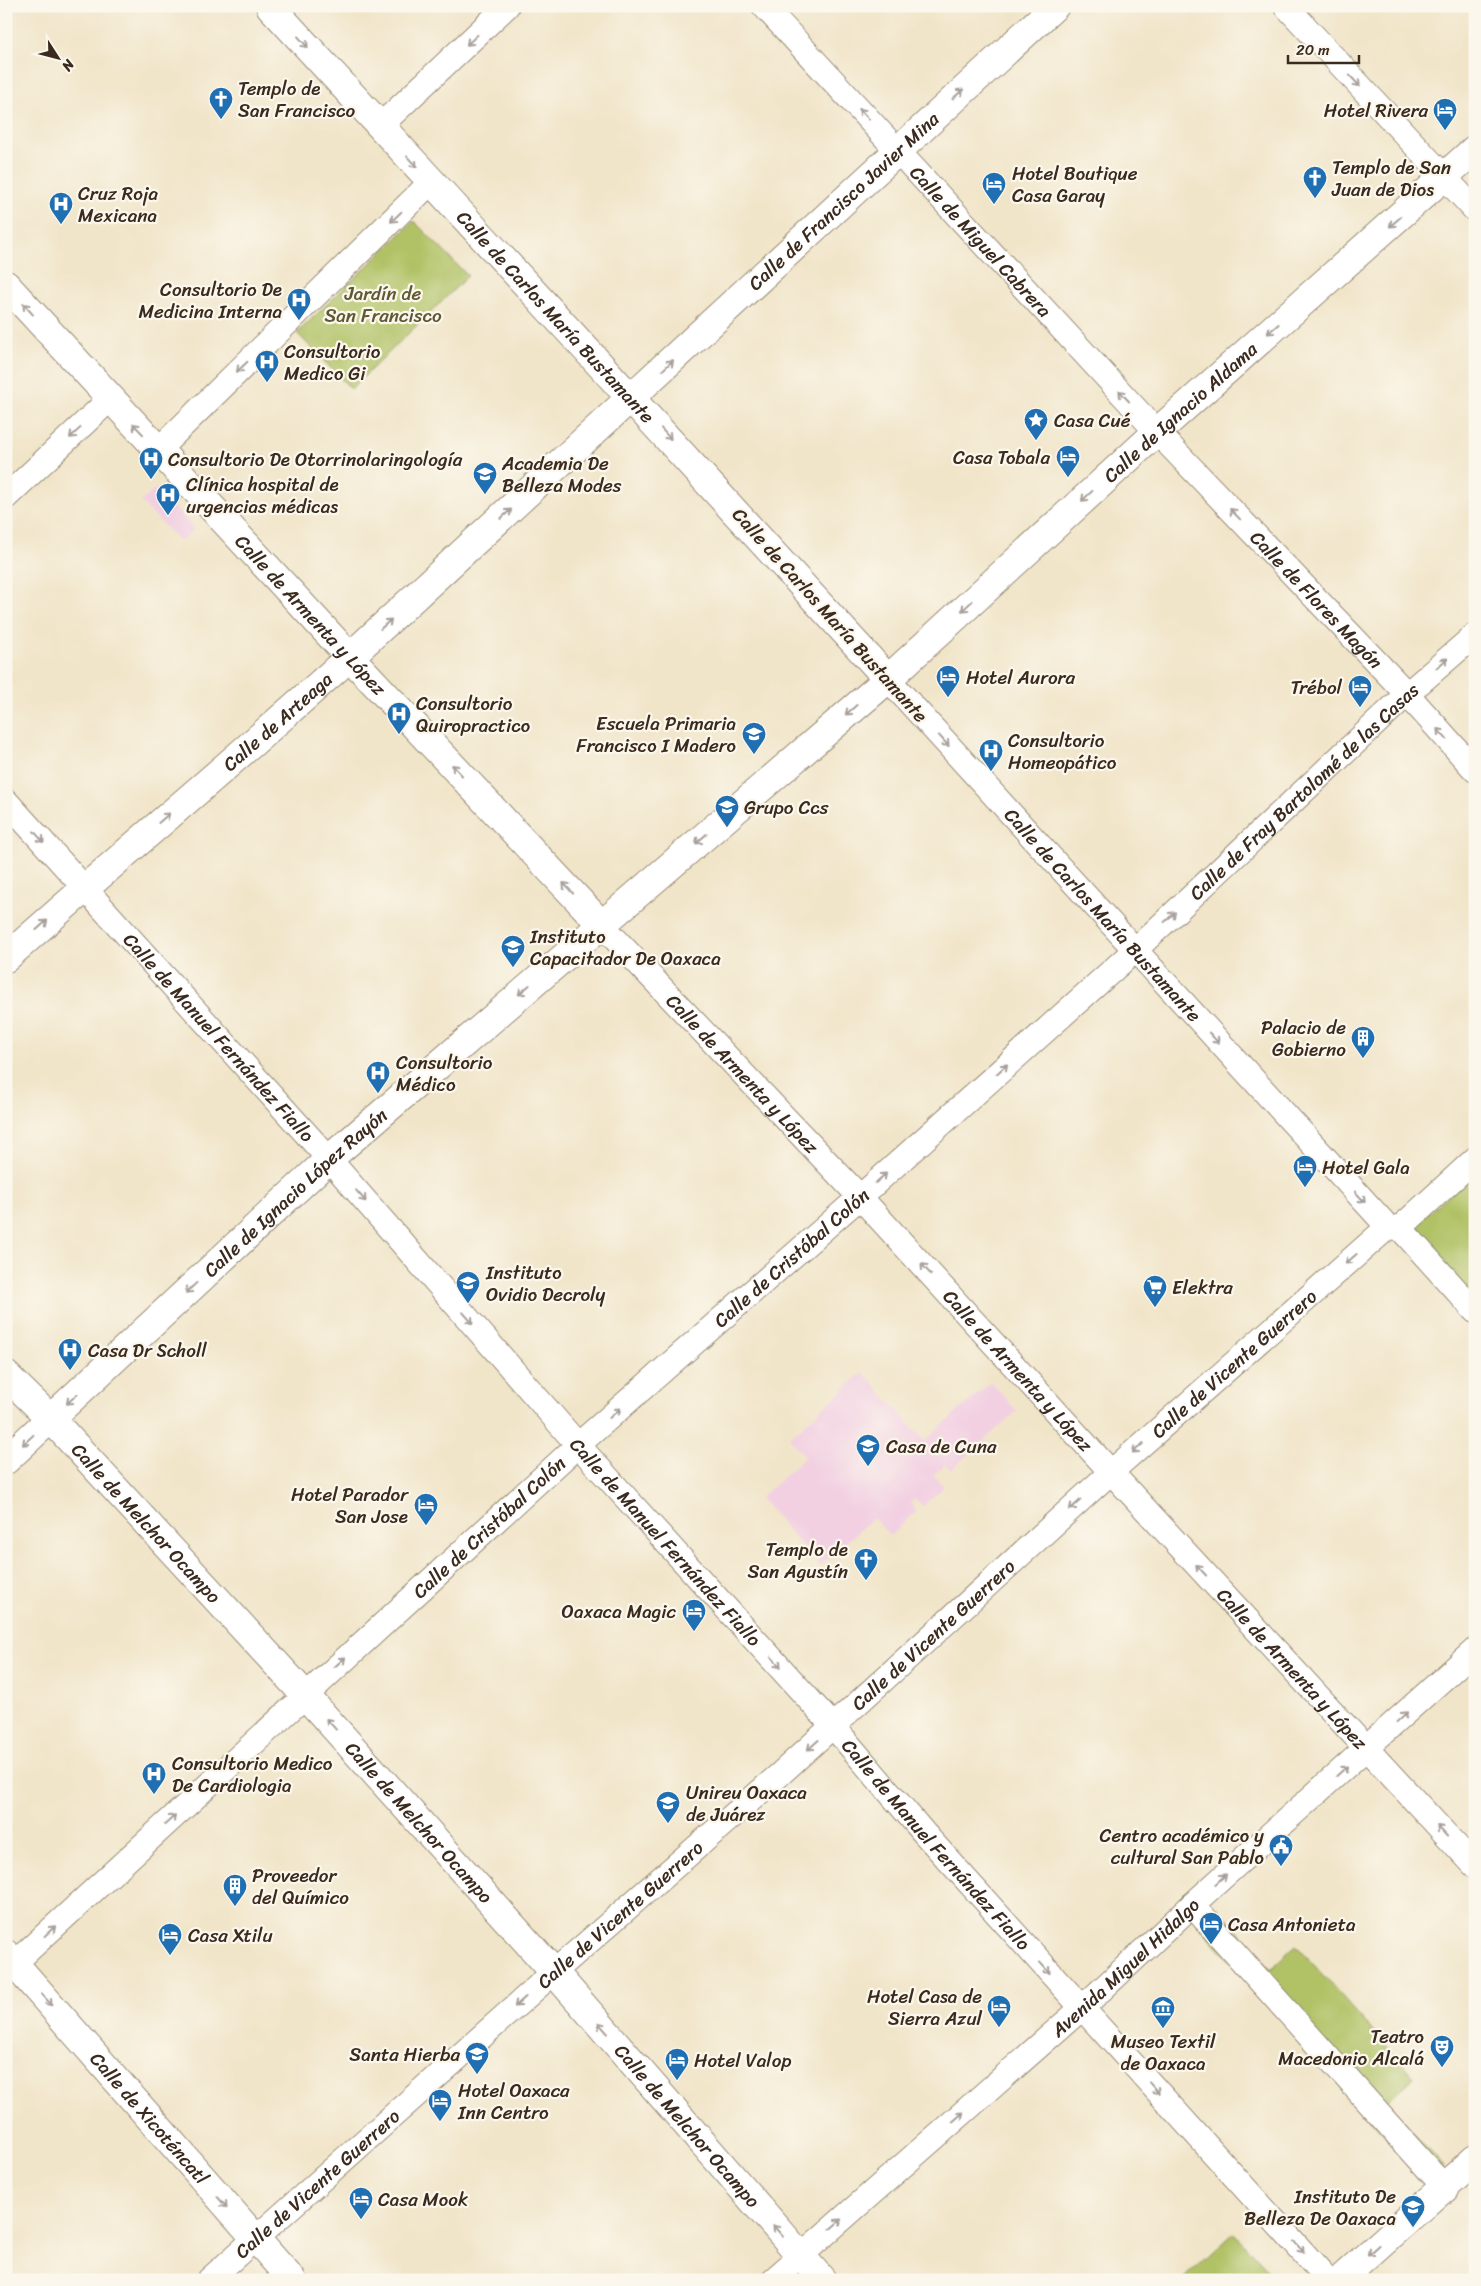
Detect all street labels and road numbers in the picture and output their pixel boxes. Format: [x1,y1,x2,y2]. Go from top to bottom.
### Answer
street label: Calle de Francisco Javier Mina [740,103,947,298]
street label: Calle de Miguel Cabrera [902,157,1060,325]
street label: Calle de Carlos María Bustamante [448,202,663,431]
street label: Calle de Ignacio Aldama [1095,333,1265,491]
street label: Calle de Carlos María Bustamante [724,500,936,731]
street label: Calle de Flores Magón [1242,522,1391,676]
street label: Calle de Armenta y López [227,526,395,704]
street label: Calle de Arteaga [215,663,340,779]
street label: Calle de Fray Bartolomé de las Casas [1181,674,1427,908]
street label: Calle de Carlos María Bustamante [996,800,1210,1030]
street label: Calle de Manuel Fernández Fiallo [115,924,323,1150]
street label: Calle de Armenta y López [658,986,828,1162]
street label: Calle de Ignacio López Rayón [195,1099,395,1285]
street label: Calle de Cristóbal Colón [706,1179,877,1336]
street label: Calle de Vicente Guerrero [1143,1280,1325,1446]
street label: Calle de Armenta y López [935,1281,1102,1460]
street label: Calle de Manuel Fernández Fiallo [561,1430,770,1654]
street label: Calle de Melchor Ocampo [64,1435,230,1611]
street label: Calle de Cristóbal Colón [404,1447,573,1606]
street label: Calle de Vicente Guerrero [843,1550,1023,1718]
street label: Calle de Armenta y López [1209,1580,1377,1758]
street label: Calle de Manuel Fernández Fiallo [834,1731,1039,1958]
street label: Calle de Melchor Ocampo [337,1733,502,1911]
street label: Calle de Vicente Guerrero [529,1832,711,1997]
street label: Avenida Miguel Hidalgo [1042,1889,1207,2046]
street label: Calle de Melchor Ocampo [606,2036,769,2216]
street label: Calle de Xicoténcatl [82,2044,218,2192]
street label: Calle de Vicente Guerrero [227,2100,408,2267]

